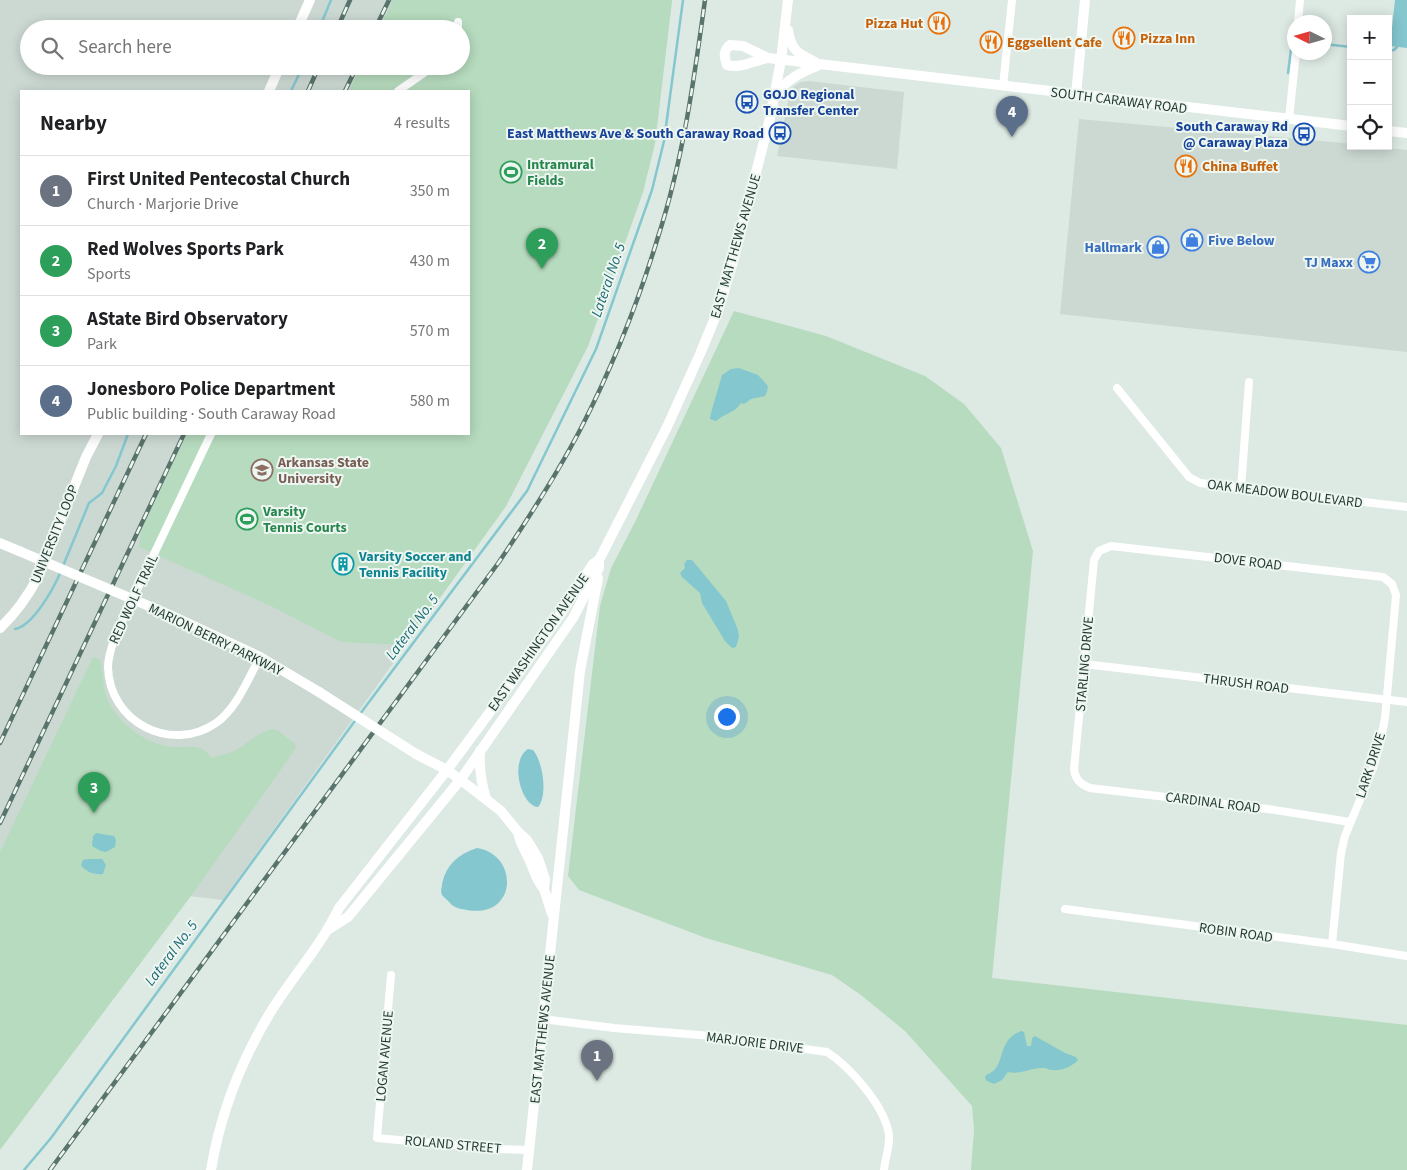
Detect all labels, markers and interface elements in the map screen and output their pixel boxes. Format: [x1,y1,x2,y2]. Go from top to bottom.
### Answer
restaurant icon: Pizza Hut [927,11,951,35]
place label: Pizza Hut [865,14,924,34]
north arrow [1287,15,1332,60]
map controls [1347,15,1392,150]
button: + [1347,15,1392,60]
search box [20,20,470,75]
restaurant icon: Pizza Inn [1112,26,1136,50]
place label: Pizza Inn [1140,29,1195,49]
restaurant icon: Eggsellent Cafe [979,30,1003,54]
place label: Eggsellent Cafe [1007,33,1102,53]
icon: search [38,34,66,62]
text: Search here [78,34,172,61]
button: − [1347,60,1392,105]
street label: SOUTH CARAWAY ROAD [1049,83,1188,119]
place label: GOJO Regional Transfer Center [763,85,859,121]
bus stop icon: GOJO Regional Transfer Center [735,90,759,114]
pin: 4 [996,96,1028,137]
button: locate [1347,105,1392,150]
text: Nearby [40,108,107,138]
text: 4 results [394,112,450,134]
place label: South Caraway Rd @ Caraway Plaza [1176,117,1288,153]
bus stop icon: East Matthews Ave & South Caraway Road [768,121,792,145]
bus stop icon: South Caraway Rd @ Caraway Plaza [1292,122,1316,146]
place label: East Matthews Ave & South Caraway Road [507,124,764,144]
restaurant icon: China Buffet [1174,154,1198,178]
place label: Intramural Fields [527,155,594,191]
place label: China Buffet [1202,157,1279,177]
sports icon: Intramural Fields [499,160,523,184]
text: First United Pentecostal Church [87,166,350,193]
street label: EAST MATTHEWS AVENUE [706,172,766,321]
text: 1 [52,180,60,202]
text: 350 m [410,180,450,202]
text: Church · Marjorie Drive [87,193,239,215]
pin: 2 [526,228,558,269]
shop icon: Five Below [1180,228,1204,252]
place label: Five Below [1208,231,1275,251]
shop icon: Hallmark [1146,235,1170,259]
text: Red Wolves Sports Park [87,236,284,263]
place label: Hallmark [1085,238,1142,258]
water label: Lateral No. 5 [586,240,631,320]
text: 2 [52,250,60,272]
text: 430 m [410,250,450,272]
supermarket icon: TJ Maxx [1357,250,1381,274]
place label: TJ Maxx [1305,253,1353,273]
text: Sports [87,263,131,285]
text: AState Bird Observatory [87,306,288,333]
text: 3 [52,320,60,342]
text: 570 m [410,320,450,342]
text: Park [87,333,117,355]
text: Jonesboro Police Department [87,376,335,403]
text: 4 [52,390,60,412]
text: 580 m [410,390,450,412]
text: Public building · South Caraway Road [87,403,336,425]
place label: Arkansas State University [277,453,369,489]
school or university icon: Arkansas State University [250,458,274,482]
street label: OAK MEADOW BOULEVARD [1206,475,1364,513]
street label: UNIVERSITY LOOP [26,482,84,587]
place label: Varsity Tennis Courts [262,502,347,538]
sports icon: Varsity Tennis Courts [235,507,259,531]
place label: Varsity Soccer and Tennis Facility [358,547,472,583]
street label: DOVE ROAD [1213,548,1283,576]
street label: RED WOLF TRAIL [104,551,164,648]
building icon: Varsity Soccer and Tennis Facility [331,552,355,576]
street label: EAST WASHINGTON AVENUE [483,569,594,716]
water label: Lateral No. 5 [381,590,444,664]
street label: MARION BERRY PARKWAY [145,599,287,681]
street label: STARLING DRIVE [1071,616,1099,713]
street label: THRUSH ROAD [1202,669,1290,699]
your location [714,704,740,730]
street label: LARK DRIVE [1351,730,1391,801]
pin: 3 [78,772,110,813]
street label: CARDINAL ROAD [1164,787,1261,819]
water label: Lateral No. 5 [140,916,203,990]
street label: ROBIN ROAD [1198,918,1274,948]
street label: EAST MATTHEWS AVENUE [525,954,561,1105]
street label: LOGAN AVENUE [371,1010,399,1102]
street label: MARJORIE DRIVE [705,1027,805,1059]
pin: 1 [581,1040,613,1081]
street label: ROLAND STREET [404,1131,503,1159]

